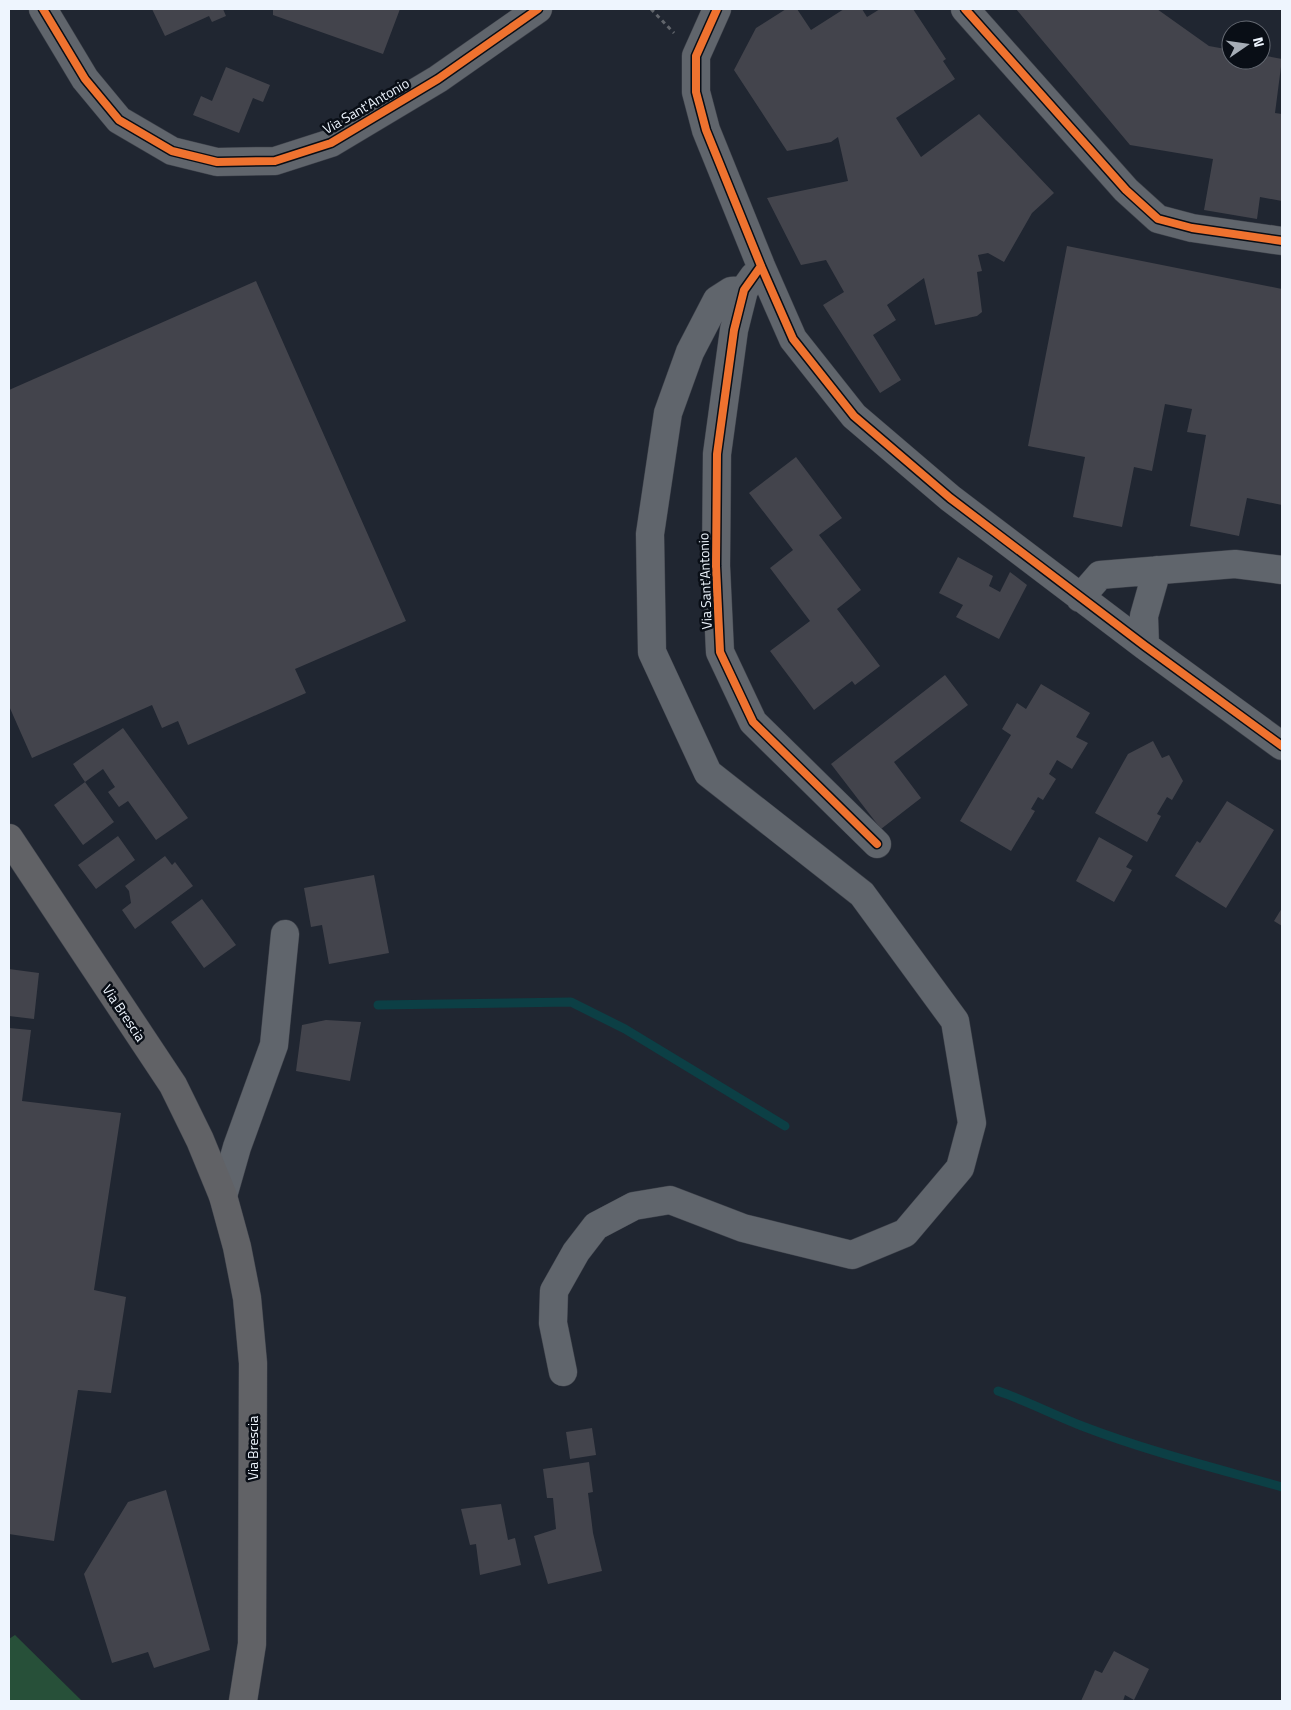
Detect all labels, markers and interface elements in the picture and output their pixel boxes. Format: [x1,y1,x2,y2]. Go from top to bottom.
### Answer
north arrow [1221,20,1271,70]
text: N [1248,35,1270,49]
street label: Via Sant'Antonio [319,72,413,139]
street label: Via Sant'Antonio [692,532,717,630]
street label: Via Brescia [98,980,151,1045]
street label: Via Brescia [242,1416,263,1480]

